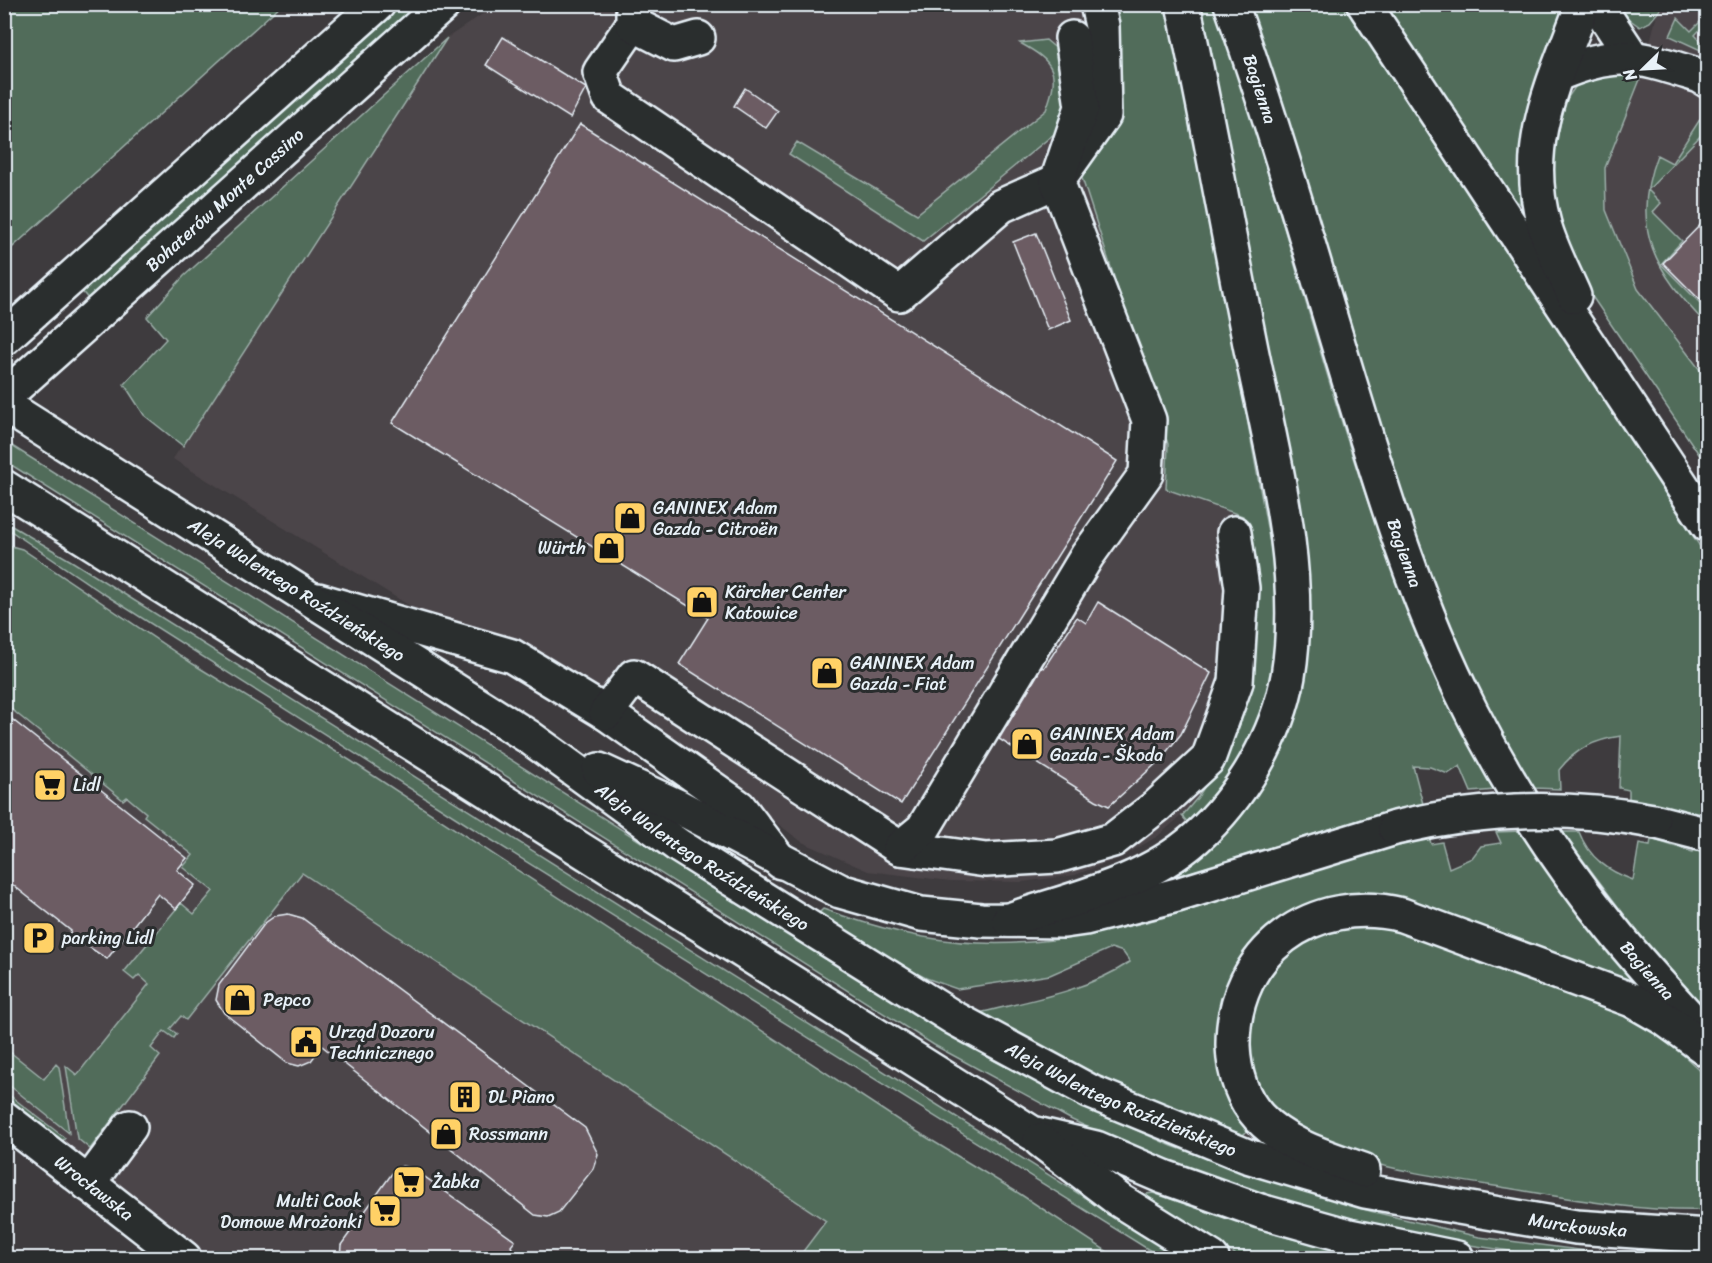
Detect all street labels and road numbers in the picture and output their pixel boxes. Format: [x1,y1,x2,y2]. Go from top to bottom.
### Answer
street label: Bagienna [1234,50,1286,128]
street label: Bohaterów Monte Cassino [138,120,312,280]
street label: Aleja Walentego Roździeńskiego [181,509,412,671]
street label: Bagienna [1377,514,1432,593]
street label: Aleja Walentego Roździeńskiego [587,773,816,940]
street label: Bagienna [1612,933,1683,1008]
street label: Aleja Walentego Roździeńskiego [998,1032,1242,1166]
street label: Wrocławska [47,1147,141,1229]
street label: Murckowska [1526,1203,1628,1246]

